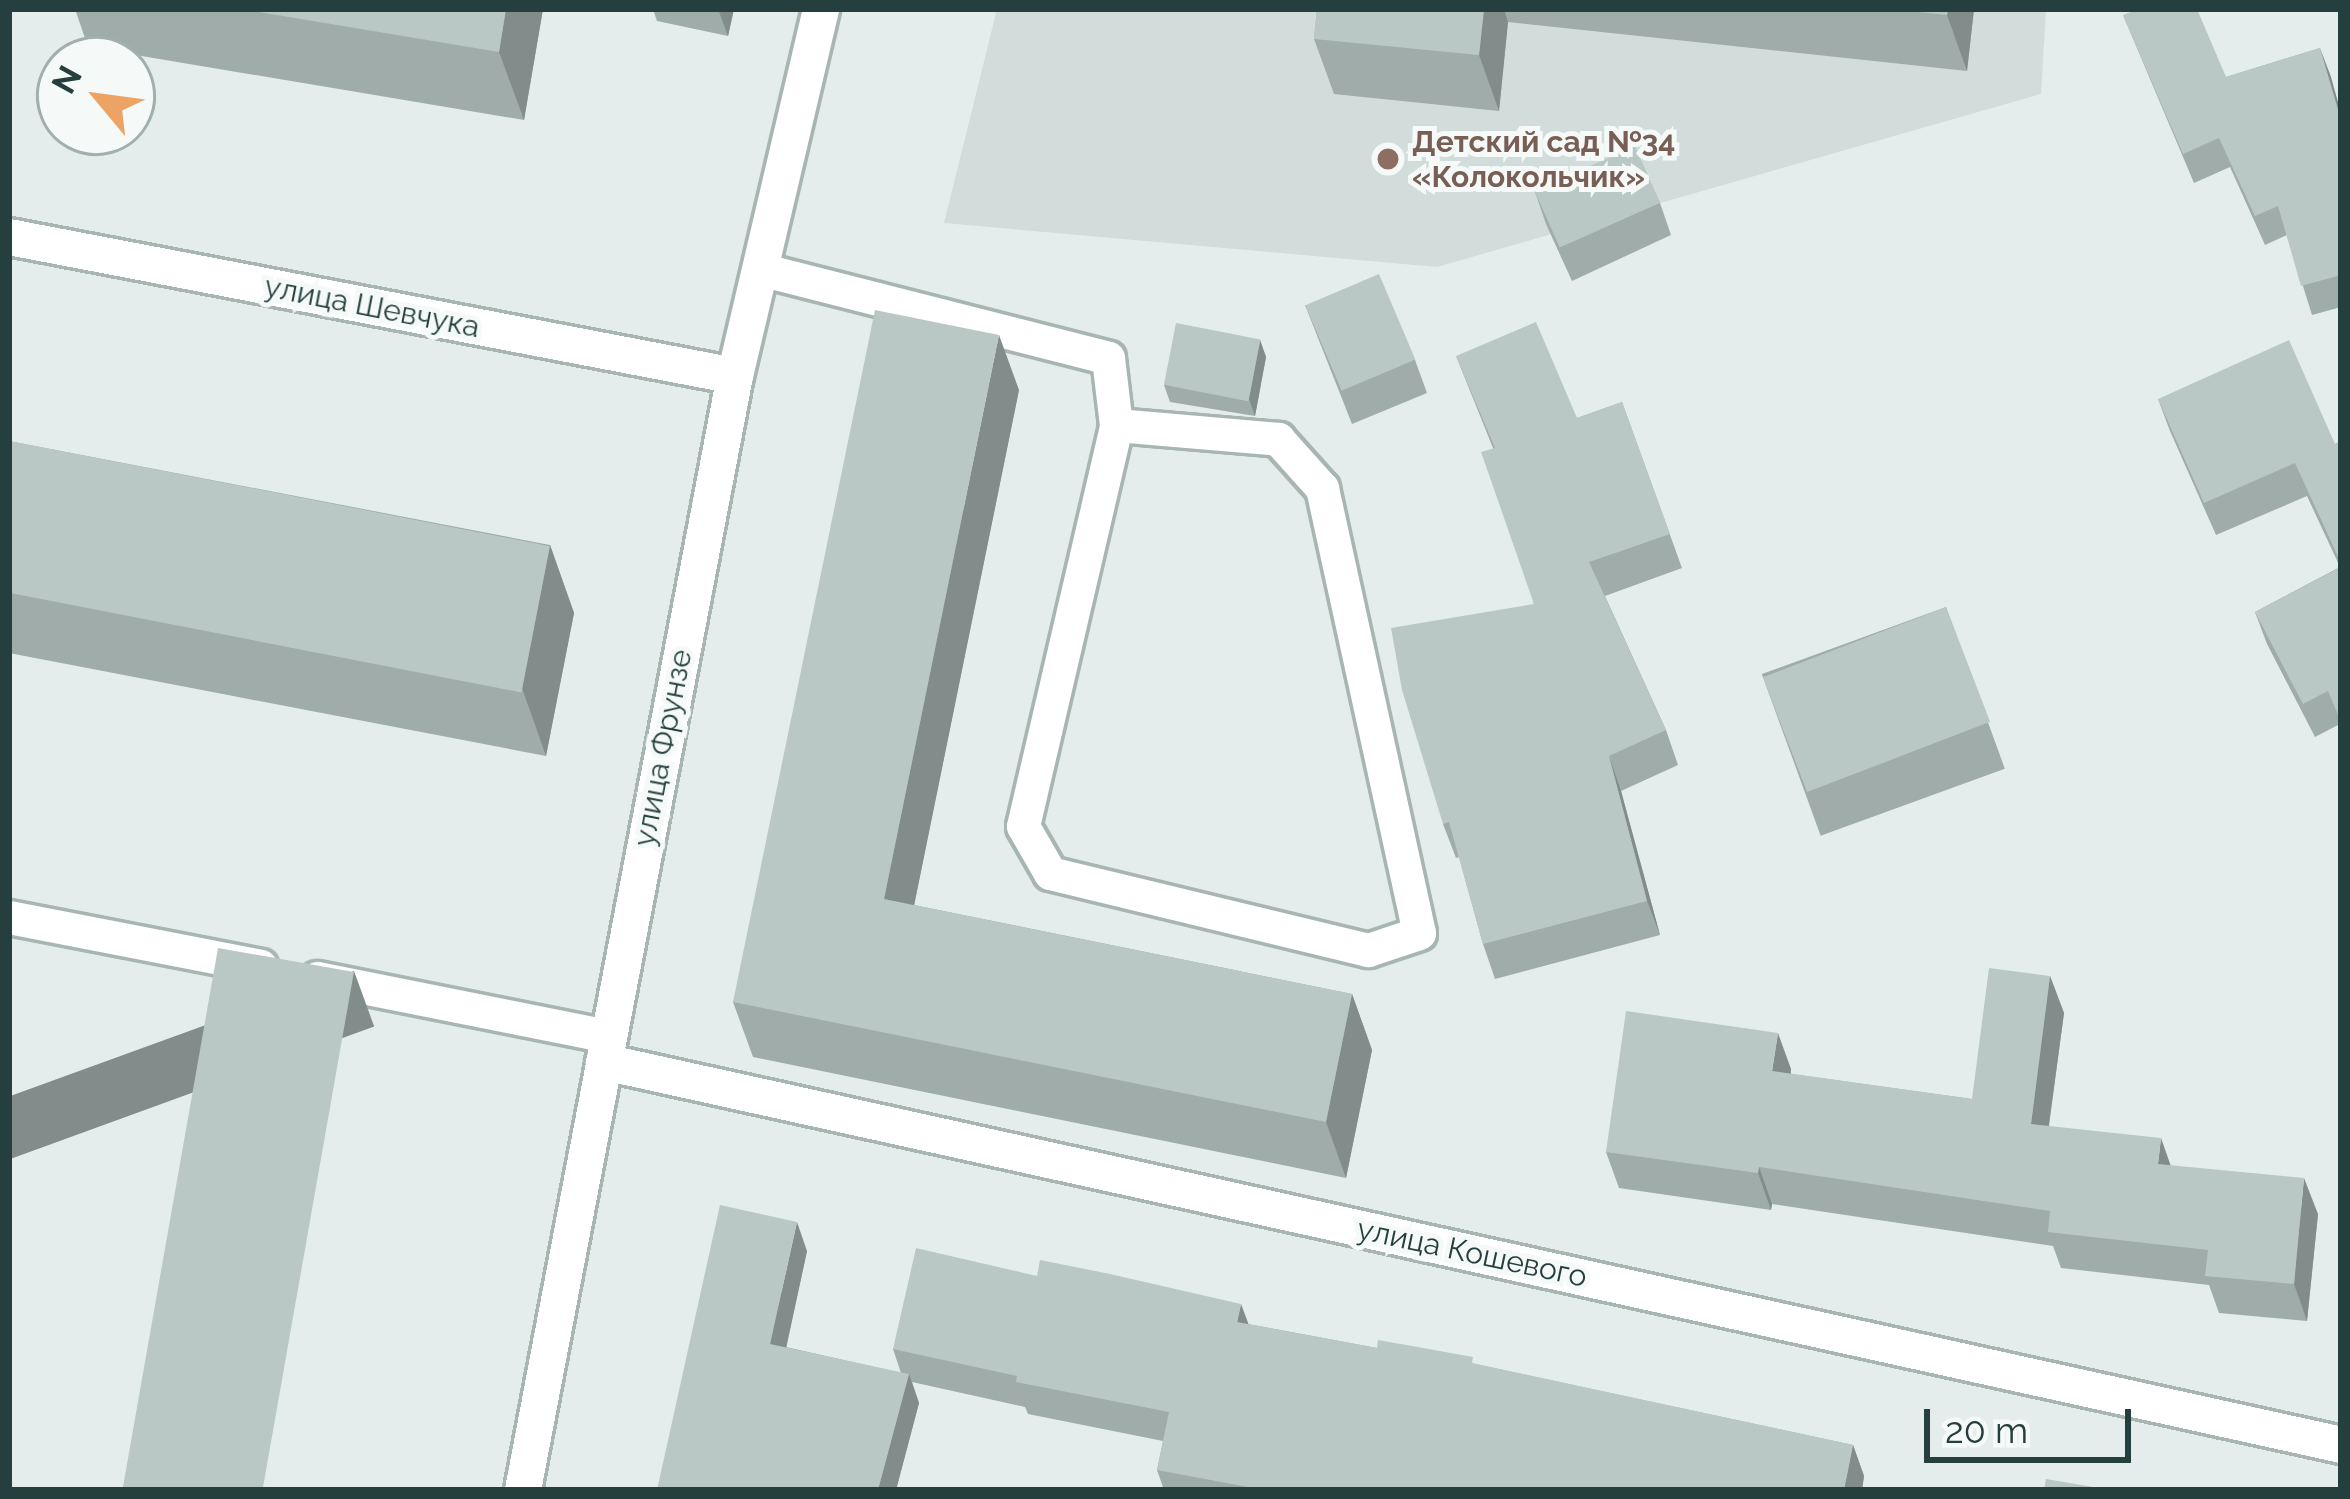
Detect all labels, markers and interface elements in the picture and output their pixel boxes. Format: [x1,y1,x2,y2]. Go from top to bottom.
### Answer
north arrow [36,36,156,156]
text: N [44,59,90,100]
place label: Детский сад №34 «Колокольчик» [1412,124,1675,195]
marker: Детский сад №34 «Колокольчик» [1375,146,1401,172]
street label: улица Шевчука [261,269,483,345]
street label: улица Фрунзе [626,646,700,850]
street label: улица Кошевого [1354,1211,1590,1295]
scale bar [1930,1385,2137,1459]
text: 20 m [1945,1409,2028,1451]

